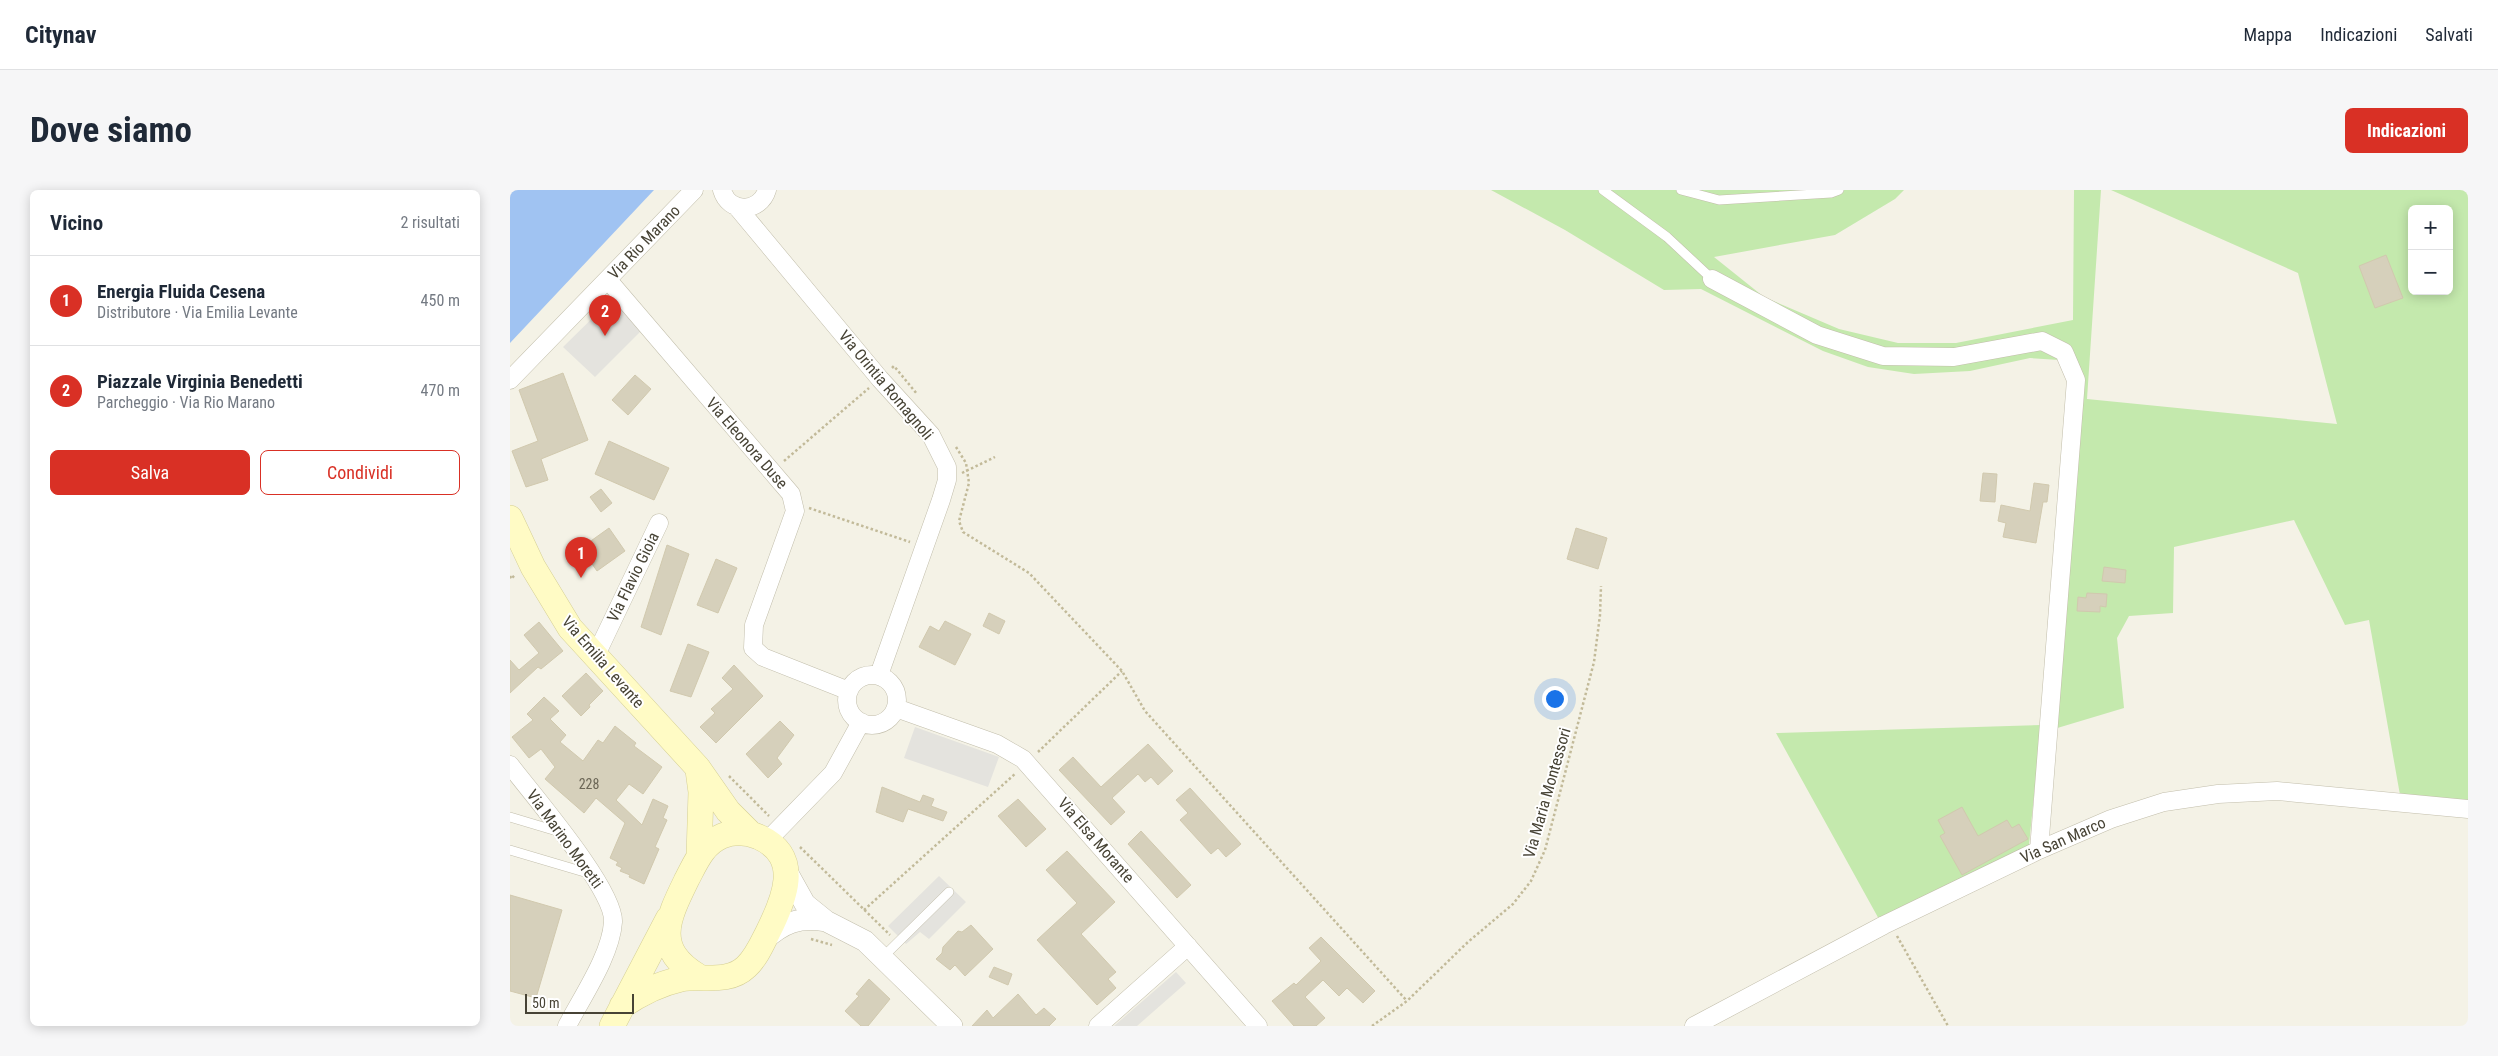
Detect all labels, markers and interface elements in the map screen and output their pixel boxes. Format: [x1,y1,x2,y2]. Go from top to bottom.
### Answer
text: Citynav [25,21,96,49]
text: Mappa [2244,24,2292,45]
text: Indicazioni [2320,24,2397,45]
text: Salvati [2425,24,2473,45]
button: Indicazioni [2345,108,2468,153]
text: Dove siamo [30,110,192,151]
street label: Via Rio Marano [604,201,684,283]
map controls [2408,205,2453,295]
button: + [2408,205,2453,250]
text: Vicino [50,211,103,235]
text: 2 risultati [400,213,460,232]
button: − [2408,250,2453,295]
text: Energia Fluida Cesena [97,280,265,303]
text: 1 [62,291,70,310]
text: 450 m [421,291,460,310]
pin: 2 [589,295,621,336]
text: Distributore · Via Emilia Levante [97,303,298,322]
street label: Via Orintia Romagnoli [835,326,937,444]
text: Piazzale Virginia Benedetti [97,370,303,393]
text: 2 [62,381,70,400]
text: 470 m [421,381,460,400]
text: Parcheggio · Via Rio Marano [97,393,275,412]
street label: Via Eleonora Duse [702,394,792,492]
button: Salva [50,450,250,495]
button: Condividi [260,450,460,495]
street label: Via Flavio Gioia [603,529,663,625]
pin: 1 [565,537,597,578]
street label: Via Emilia Levante [558,612,648,712]
your location [1542,686,1568,712]
street label: Via Maria Montessori [1519,726,1575,860]
house number: 228 [579,776,599,792]
street label: Via Marino Moretti [523,786,607,892]
street label: Via Elsa Morante [1054,794,1138,886]
street label: Via San Marco [2017,813,2109,867]
scale bar [525,991,634,1014]
text: 50 m [532,995,560,1011]

